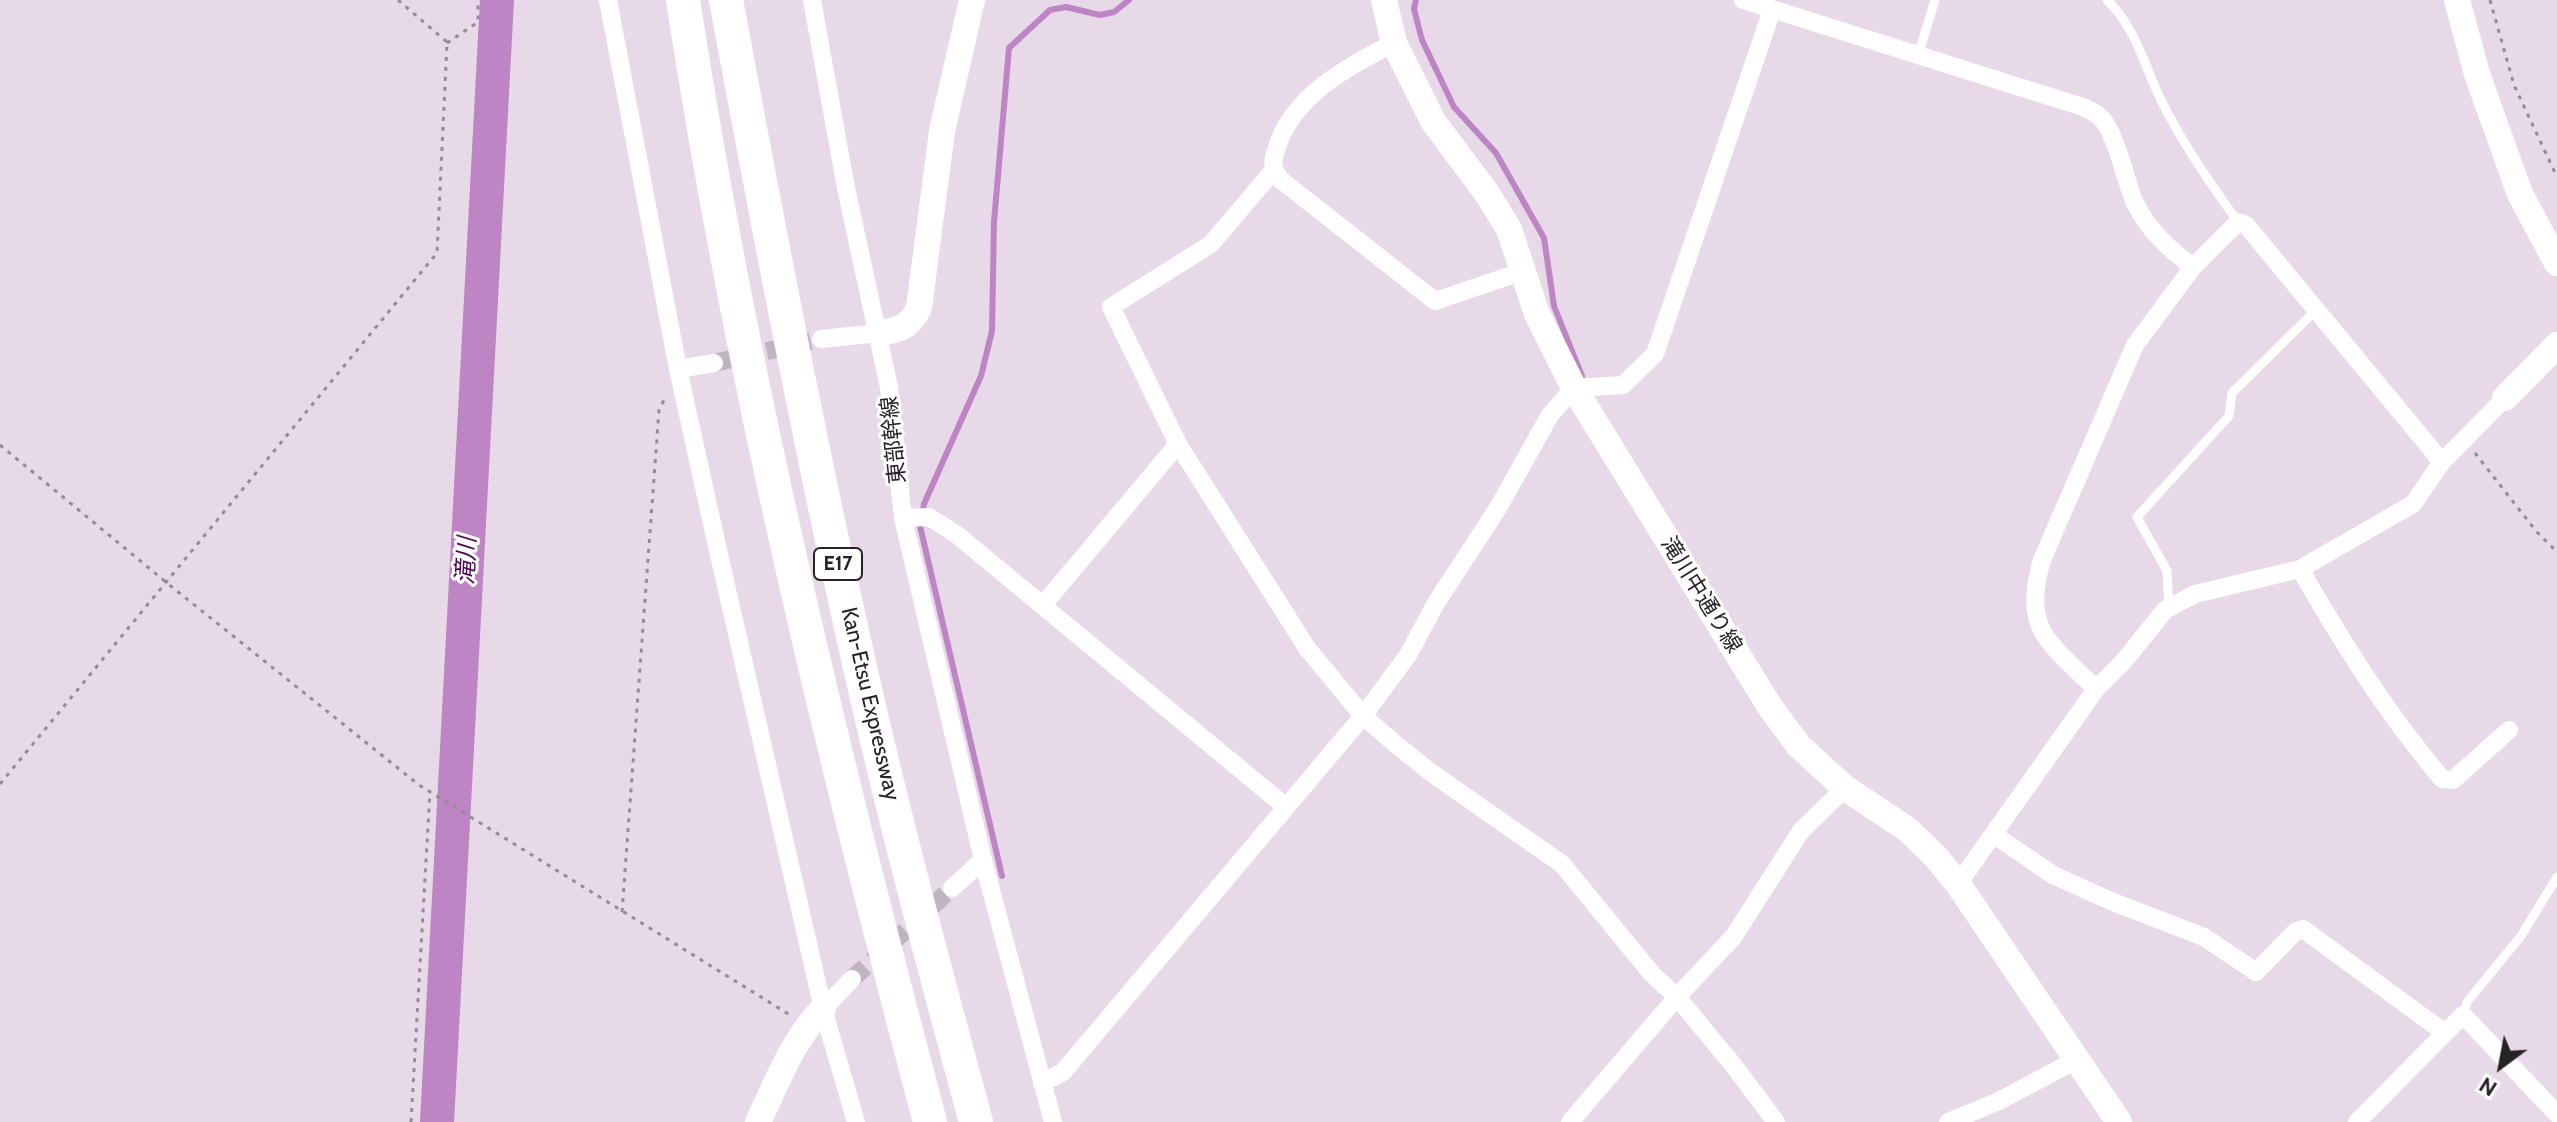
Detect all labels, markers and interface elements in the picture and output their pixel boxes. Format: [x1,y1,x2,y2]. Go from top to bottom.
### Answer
street label: 東部幹線 [876,395,912,485]
street label: 滝川中通り線 [1655,532,1747,658]
water label: 滝川 [451,536,483,586]
road number: E17 [814,548,862,580]
street label: Kan-Etsu Expressway [835,605,905,803]
north arrow [2461,1026,2541,1106]
text: N [2474,1071,2502,1102]

